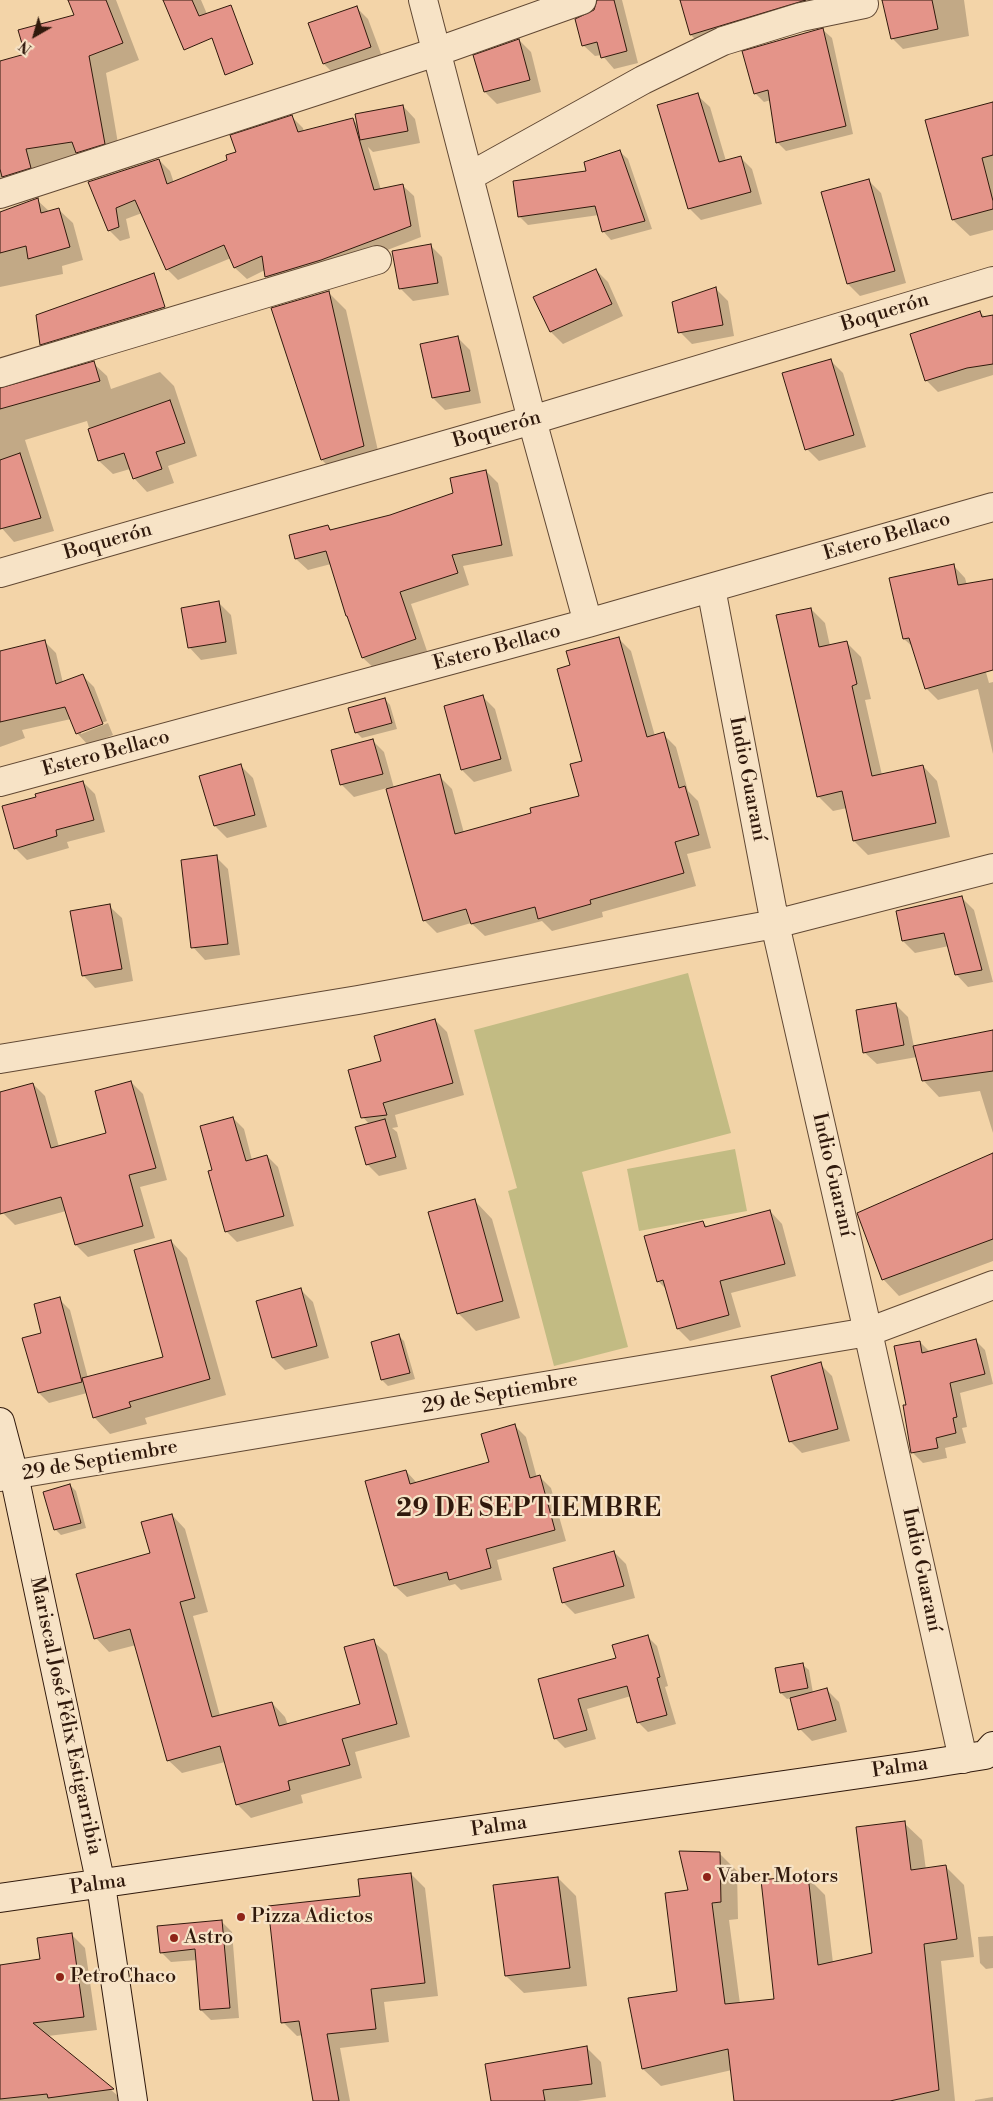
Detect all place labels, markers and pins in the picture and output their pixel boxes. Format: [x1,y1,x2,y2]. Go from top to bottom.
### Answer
place label: Vaber Motors [717,1865,838,1889]
marker: Vaber Motors [701,1871,713,1883]
place label: Pizza Adictos [251,1905,373,1929]
marker: Pizza Adictos [235,1911,247,1923]
place label: Astro [184,1926,233,1950]
marker: Astro [168,1932,180,1944]
place label: PetroChaco [70,1965,176,1989]
marker: PetroChaco [54,1971,66,1983]

